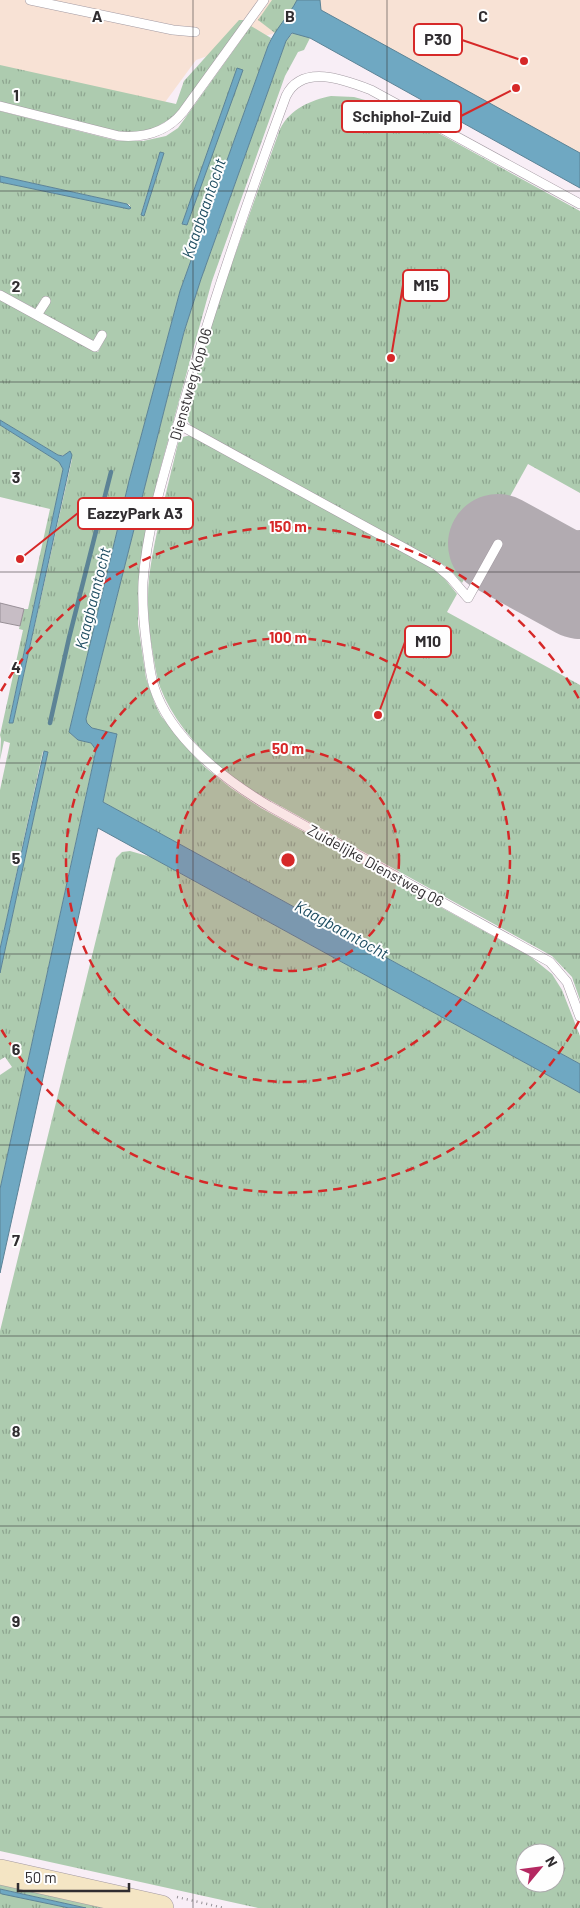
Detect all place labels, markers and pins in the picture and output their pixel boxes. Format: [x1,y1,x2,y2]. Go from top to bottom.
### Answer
callout: P30 [414,24,462,55]
callout: Schiphol-Zuid [342,101,461,132]
callout: M15 [403,270,449,301]
callout: EazzyPark A3 [78,498,193,529]
callout: M10 [405,626,451,657]
centre of rings [279,851,297,869]

